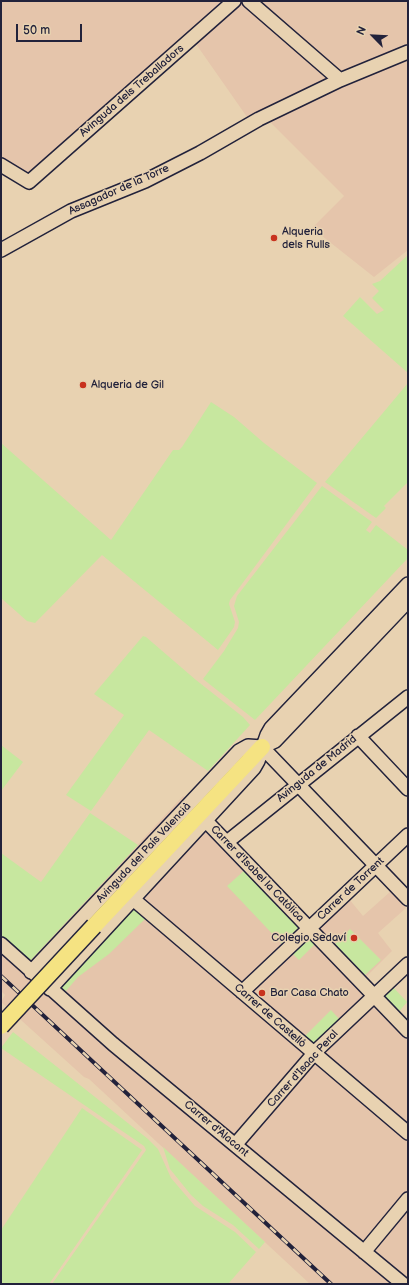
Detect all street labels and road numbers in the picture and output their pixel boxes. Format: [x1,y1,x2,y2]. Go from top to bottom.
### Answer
street label: Avinguda dels Treballadors [77,42,187,140]
street label: Assagador de la Torre [67,162,171,218]
street label: Avinguda de Madrid [274,733,360,805]
street label: Avinguda del País Valencià [94,800,194,906]
street label: Carrer d'Isabel la Catòlica [207,823,307,925]
street label: Carrer de Torrent [315,855,387,923]
street label: Carrer de Castelló [231,981,309,1051]
street label: Carrer d'Isaac Peral [265,1028,341,1110]
street label: Carrer d'Alacant [181,1098,251,1160]

